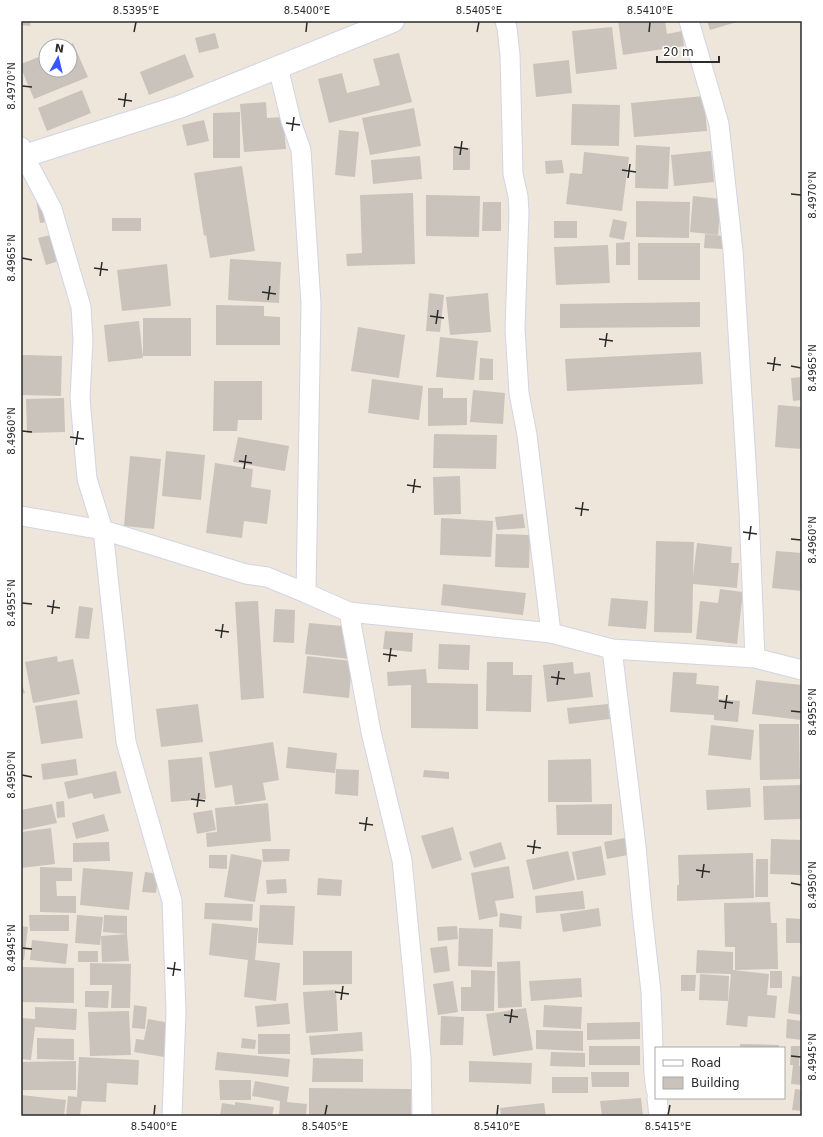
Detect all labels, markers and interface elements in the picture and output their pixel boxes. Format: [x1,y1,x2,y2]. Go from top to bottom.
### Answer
text: 8.5395°E [113,5,159,16]
text: 8.5400°E [284,5,330,16]
text: 8.5405°E [456,5,502,16]
text: 8.5410°E [627,5,673,16]
north arrow [38,38,78,78]
scale bar [657,38,719,64]
text: N [54,42,65,56]
text: 20 m [663,45,694,59]
text: 8.4970°N [6,62,17,110]
text: 8.4970°N [807,171,818,219]
text: 8.4965°N [6,234,17,282]
text: 8.4965°N [807,344,818,392]
text: 8.4960°N [6,407,17,455]
text: 8.4960°N [807,516,818,564]
text: 8.4955°N [6,579,17,627]
text: 8.4955°N [807,688,818,736]
text: 8.4950°N [6,751,17,799]
text: 8.4950°N [807,861,818,909]
text: 8.4945°N [6,924,17,972]
text: 8.4945°N [807,1033,818,1081]
legend [655,1047,785,1099]
text: Road [691,1056,721,1070]
text: Building [691,1076,740,1090]
text: 8.5400°E [131,1121,177,1132]
text: 8.5405°E [302,1121,348,1132]
text: 8.5410°E [474,1121,520,1132]
text: 8.5415°E [645,1121,691,1132]

